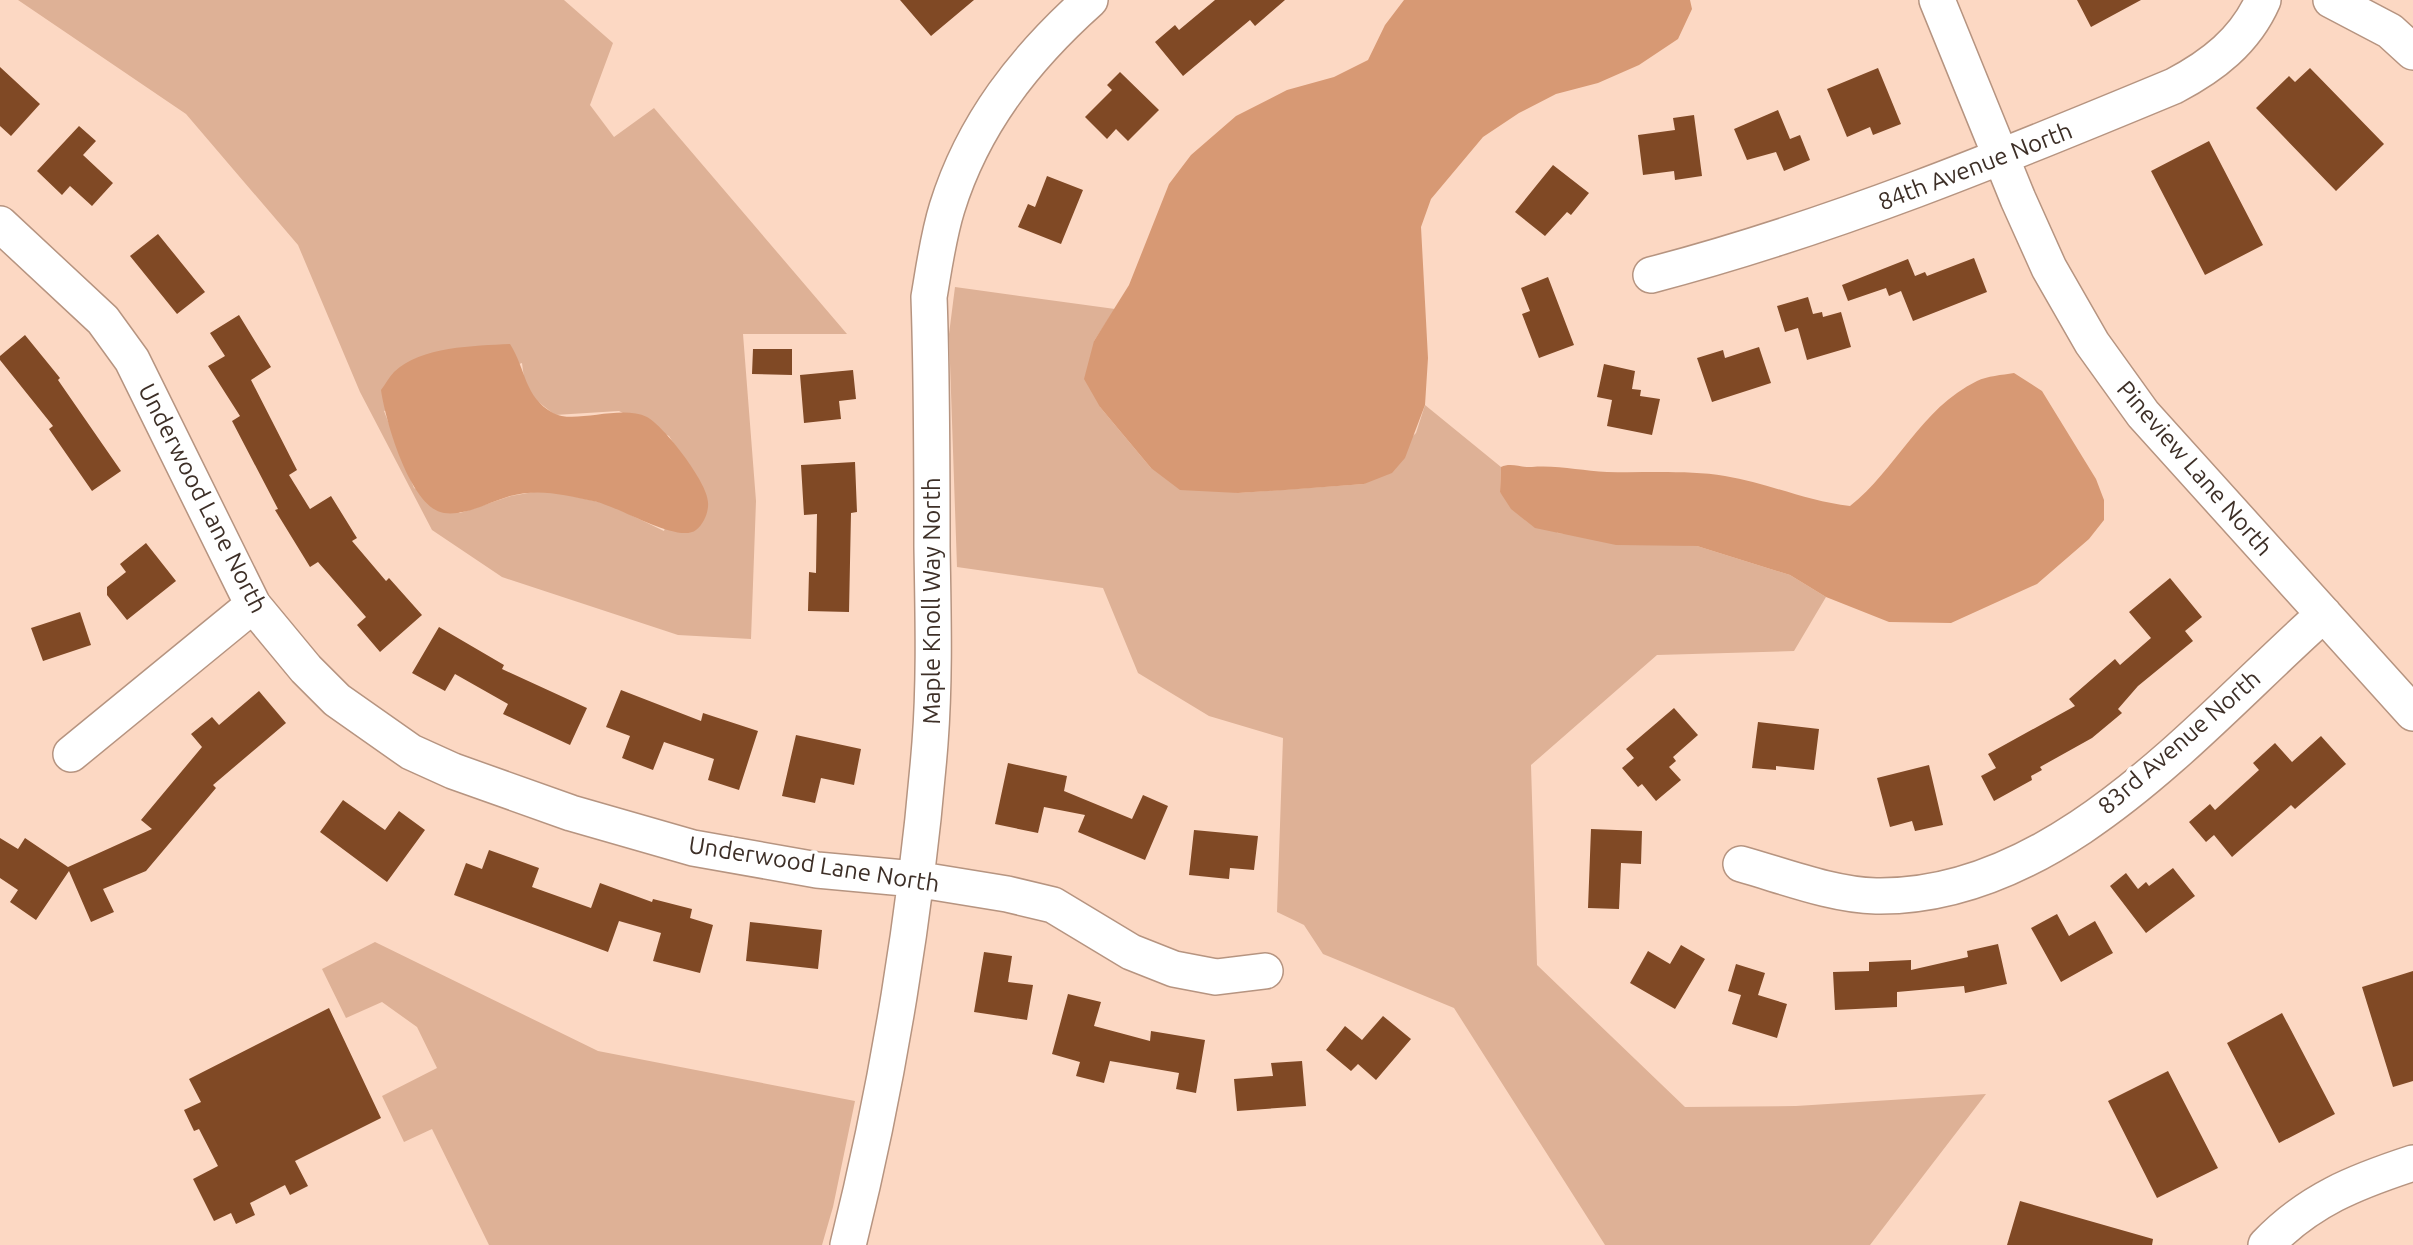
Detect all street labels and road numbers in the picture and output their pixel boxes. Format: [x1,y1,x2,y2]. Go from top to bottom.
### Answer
street label: 84th Avenue North [1874,117,2076,215]
street label: Pineview Lane North [2112,375,2278,561]
street label: Underwood Lane North [133,379,273,617]
street label: Maple Knoll Way North [918,477,945,725]
street label: 83rd Avenue North [2093,664,2265,820]
street label: Underwood Lane North [687,831,941,897]

